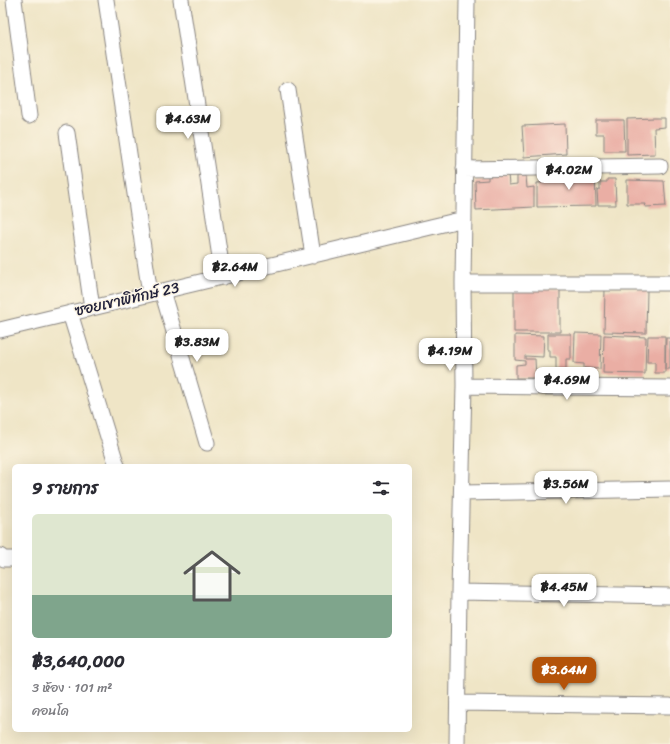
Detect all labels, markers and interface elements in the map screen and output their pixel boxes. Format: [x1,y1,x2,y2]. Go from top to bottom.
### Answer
pin: ฿4.63M [155,106,221,140]
text: ฿4.63M [165,107,211,130]
pin: ฿4.02M [536,157,602,191]
text: ฿4.02M [546,158,592,181]
pin: ฿2.64M [202,254,268,288]
text: ฿2.64M [212,255,258,278]
street label: ซอยเขาพิทักษ์ 23 [72,274,182,324]
pin: ฿3.83M [164,329,230,363]
text: ฿3.83M [175,330,219,353]
pin: ฿4.19M [417,338,483,372]
text: ฿4.19M [428,339,472,362]
pin: ฿4.69M [534,367,600,401]
text: ฿4.69M [544,368,590,391]
pin: ฿3.56M [533,471,599,505]
text: ฿3.56M [543,472,589,495]
text: 9 รายการ [32,473,98,503]
icon: filters [370,477,392,499]
icon: home [176,540,248,612]
pin: ฿4.45M [531,574,597,608]
text: ฿4.45M [540,575,588,598]
text: ฿3,640,000 [32,646,125,676]
pin: ฿3.64M [531,657,597,691]
text: ฿3.64M [541,658,587,681]
text: 3 ห้อง · 101 m² [32,676,112,699]
text: คอนโด [32,699,69,722]

